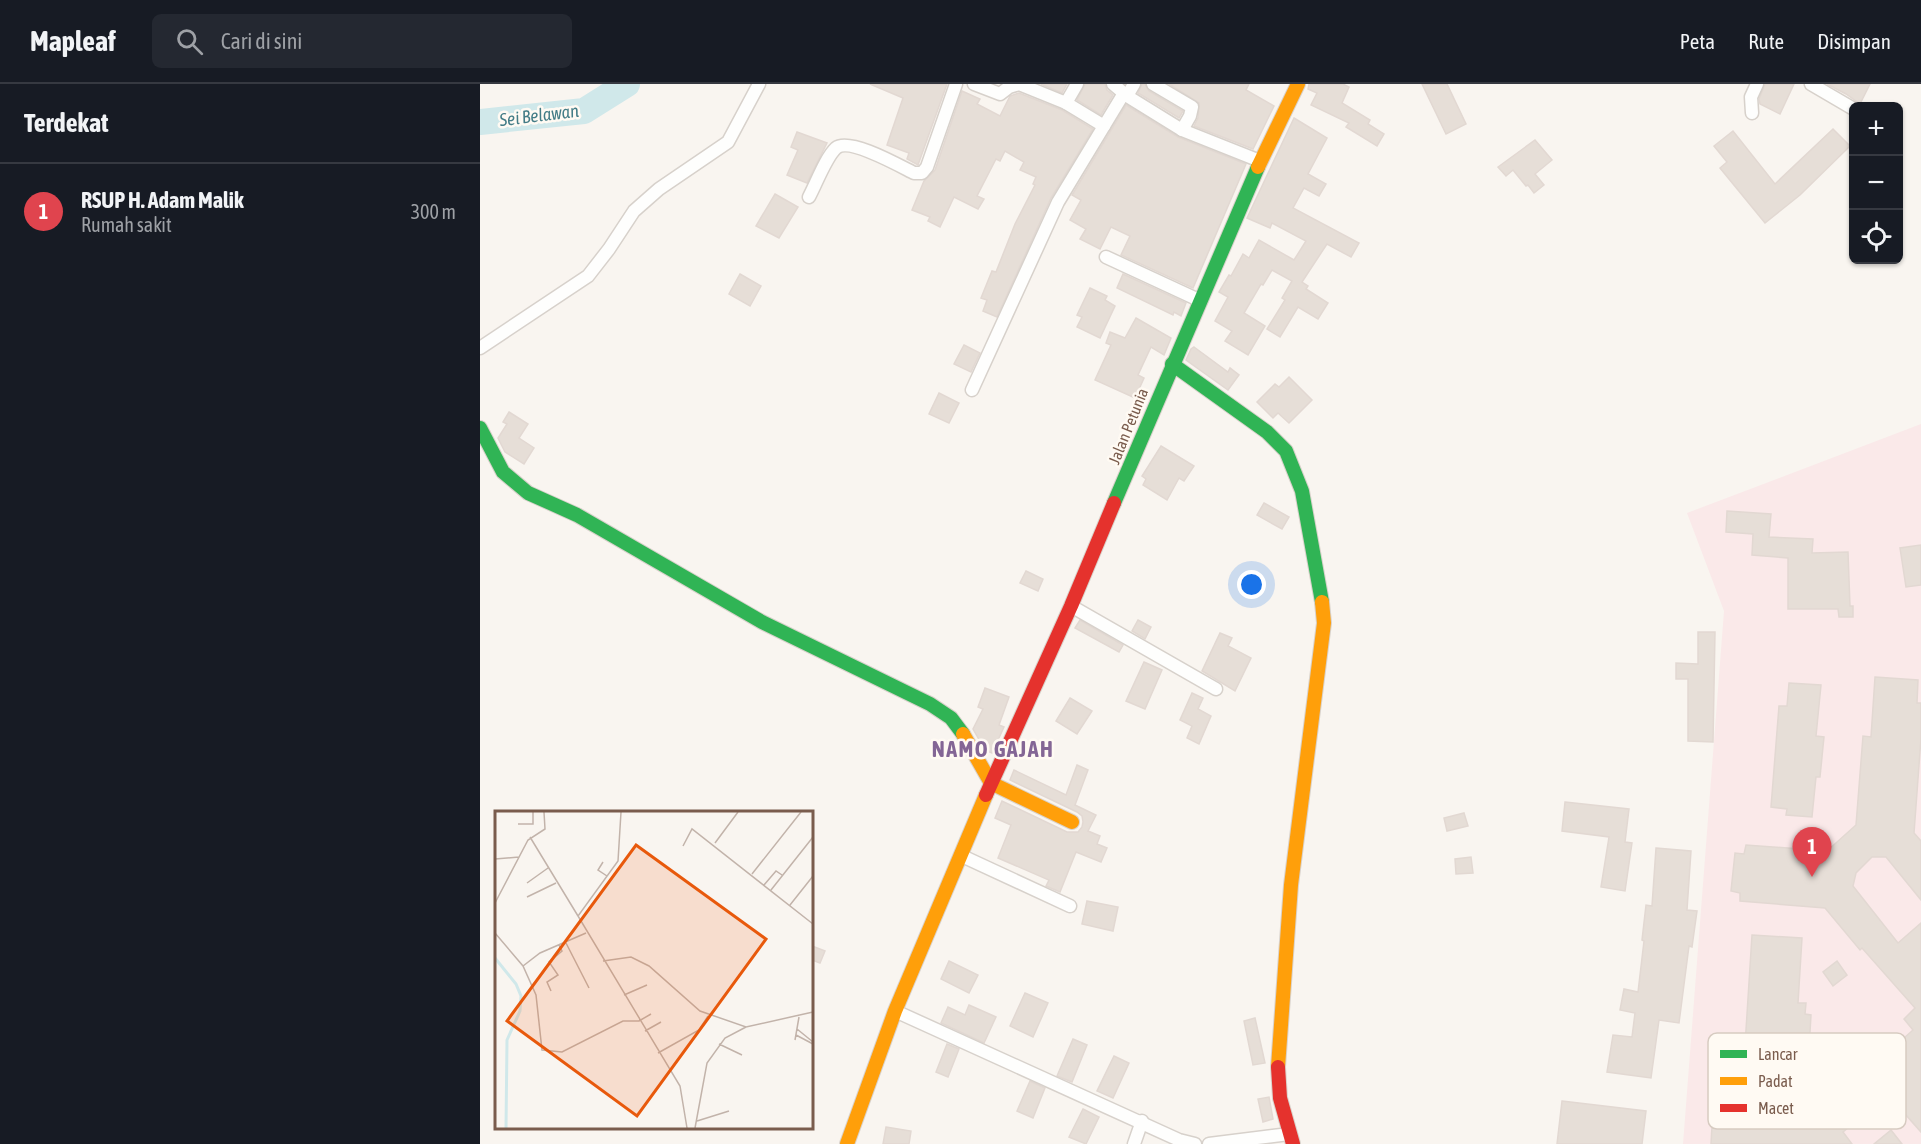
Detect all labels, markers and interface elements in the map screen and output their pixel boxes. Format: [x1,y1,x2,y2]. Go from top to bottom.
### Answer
search box [152,14,572,68]
text: Mapleaf [30,25,116,57]
icon: search [173,25,206,58]
text: Cari di sini [221,28,302,54]
text: Peta [1680,29,1715,53]
text: Rute [1748,29,1784,53]
text: Disimpan [1817,29,1891,53]
water label: Sei Belawan [497,100,580,130]
map controls [1849,102,1903,264]
button: + [1849,102,1903,156]
text: Terdekat [24,108,108,138]
button: − [1849,156,1903,210]
text: RSUP H. Adam Malik [81,187,244,213]
text: 1 [39,200,48,223]
text: 300 m [411,200,456,223]
button: locate [1849,210,1903,264]
text: Rumah sakit [81,213,172,236]
street label: Jalan Petunia [1105,385,1151,467]
your location [1237,570,1266,599]
district label: NAMO GAJAH [932,736,1054,762]
inset map [495,811,813,1129]
pin: 1 [1792,828,1832,877]
legend [1708,1033,1906,1129]
text: Lancar [1758,1045,1798,1063]
text: Padat [1758,1072,1793,1090]
text: Macet [1758,1099,1794,1117]

